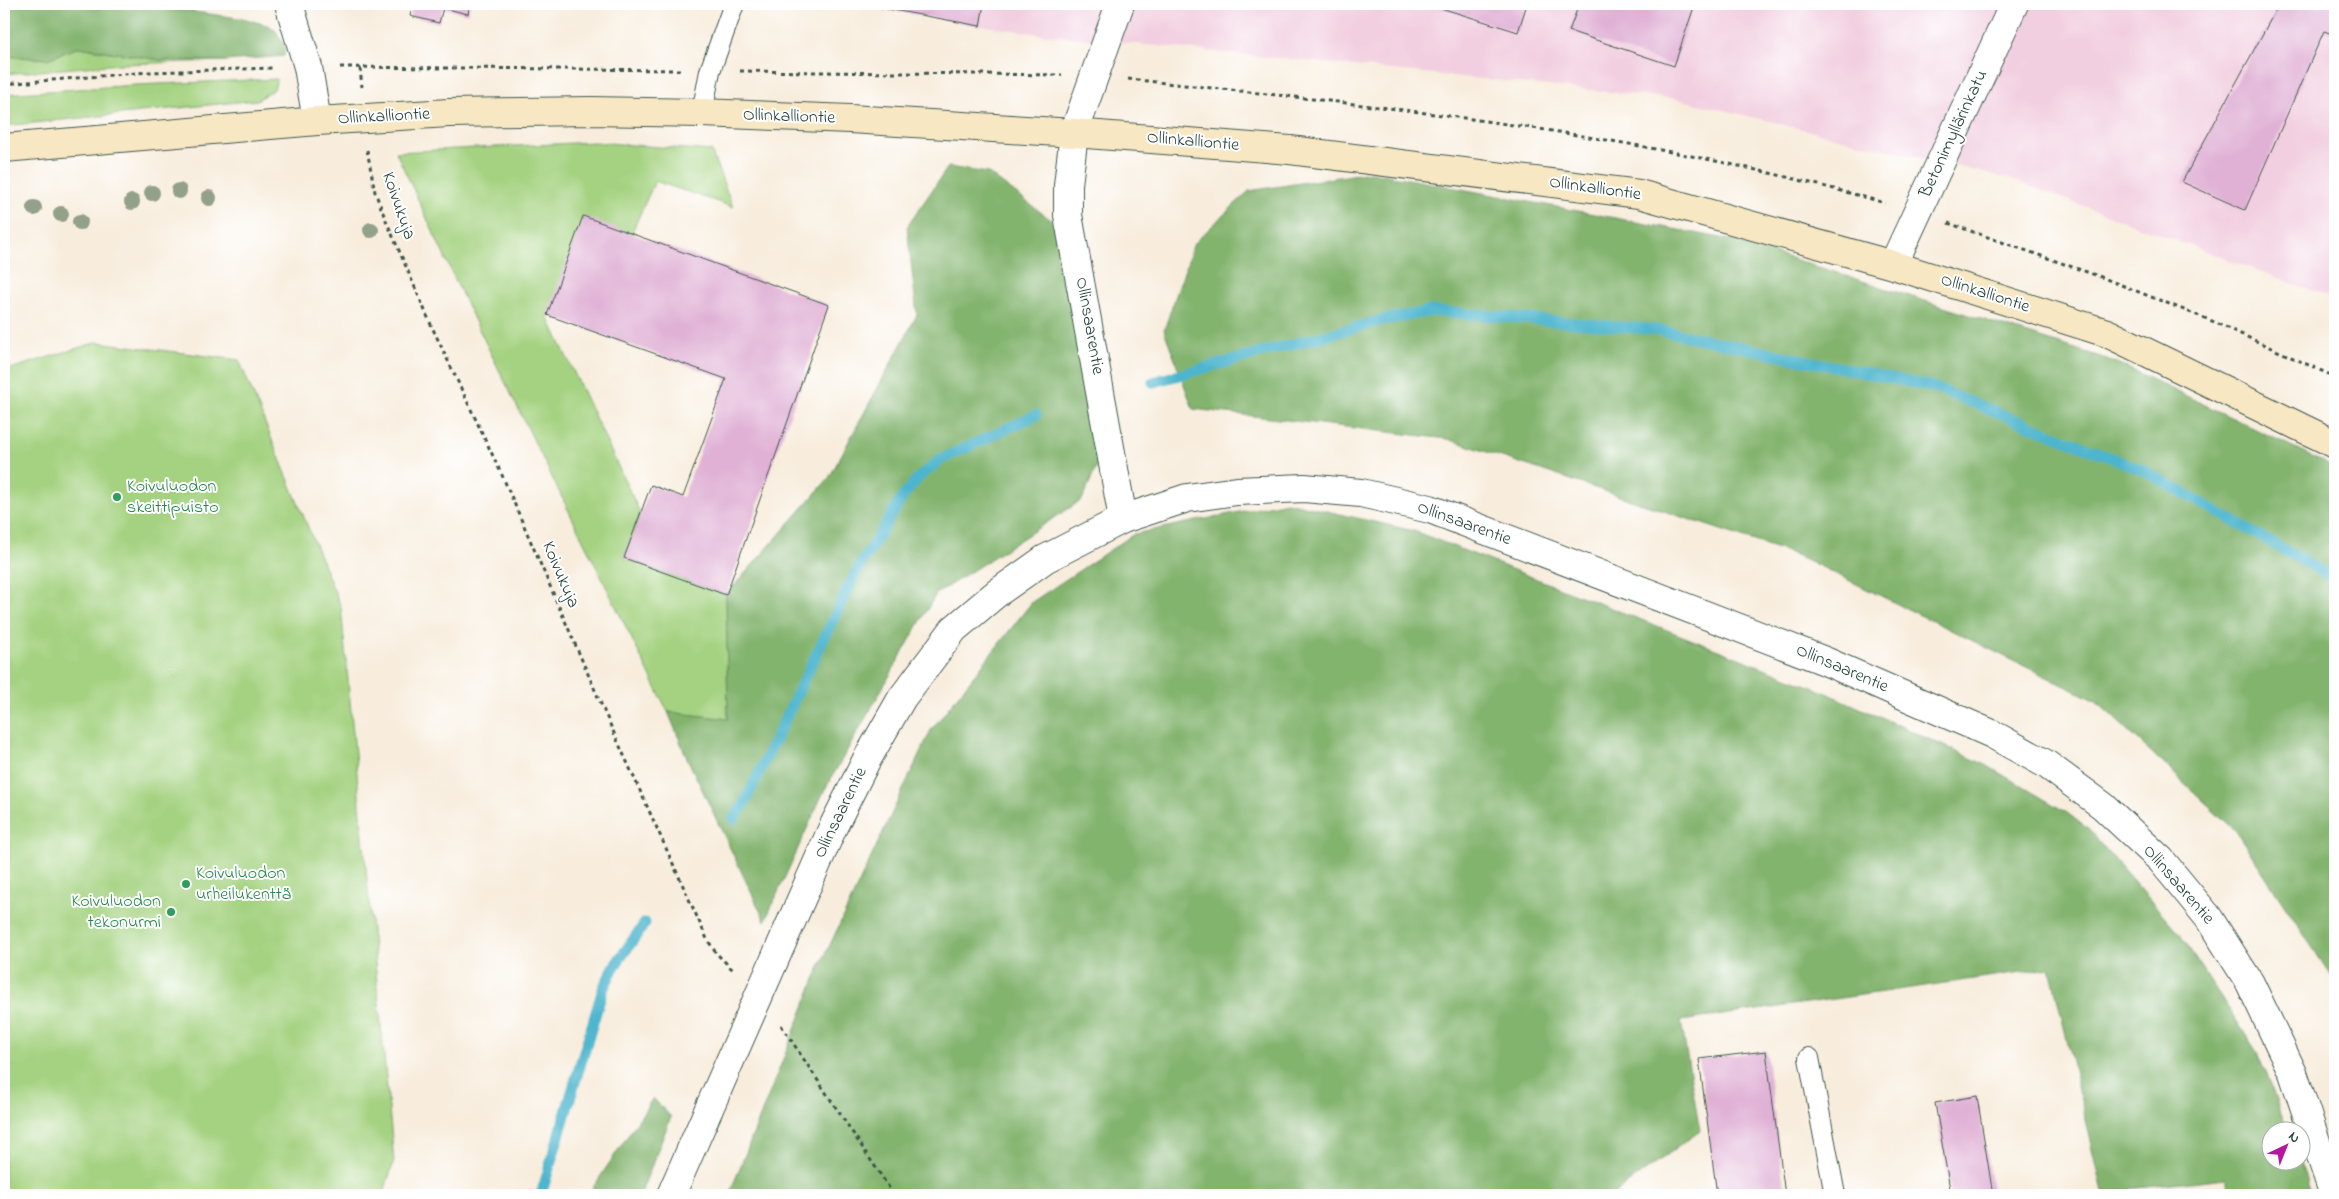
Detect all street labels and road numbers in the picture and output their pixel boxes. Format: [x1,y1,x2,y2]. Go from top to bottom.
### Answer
street label: Betonimyllärinkatu [1913,66,1995,203]
street label: Ollinkalliontie [337,102,432,132]
street label: Ollinkalliontie [742,102,837,132]
street label: Ollinkalliontie [1146,125,1241,159]
street label: Koivukuja [374,169,422,243]
street label: Ollinkalliontie [1547,170,1644,208]
street label: Ollinkalliontie [1937,267,2034,321]
street label: Ollinsaarentie [1068,275,1111,378]
street label: Ollinsaarentie [1413,495,1516,553]
street label: Koivukuja [534,538,586,612]
street label: Ollinsaarentie [1792,638,1893,701]
street label: Ollinsaarentie [808,762,875,863]
street label: Ollinsaarentie [2136,839,2221,931]

